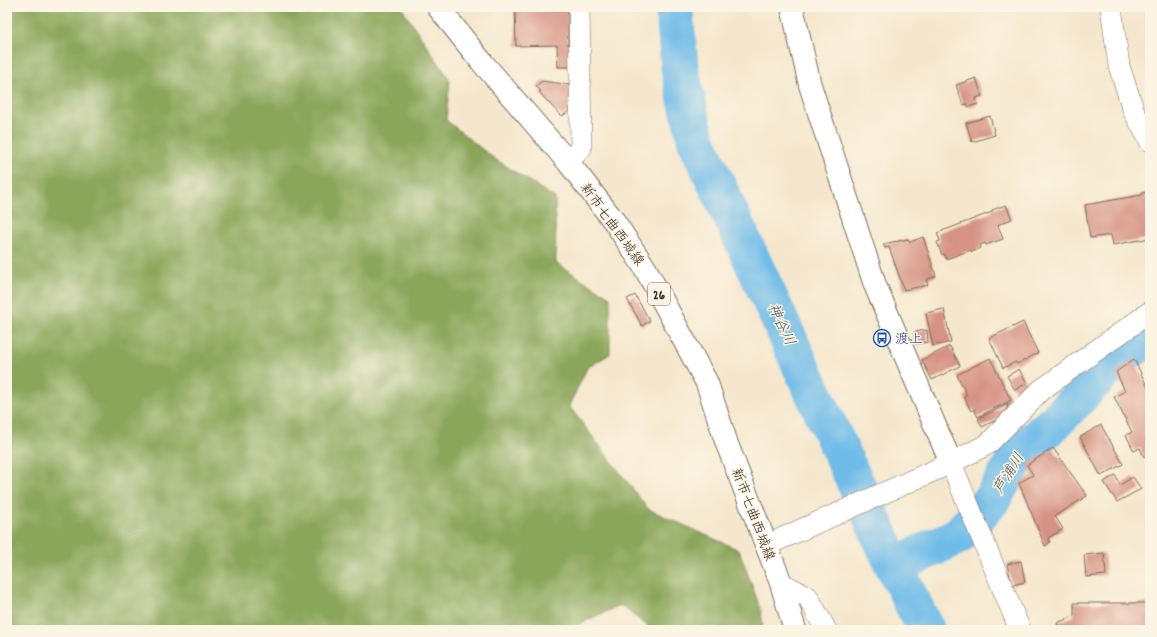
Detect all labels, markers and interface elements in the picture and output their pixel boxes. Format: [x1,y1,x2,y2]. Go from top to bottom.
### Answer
street label: 新市七曲西城線 [574,180,648,271]
road number: 26 [648,283,670,305]
water label: 神谷川 [761,300,800,350]
bus stop icon: 渡上 [872,328,892,348]
place label: 渡上 [895,330,923,350]
water label: 芦浦川 [988,449,1031,499]
street label: 新市七曲西城線 [725,465,779,564]

